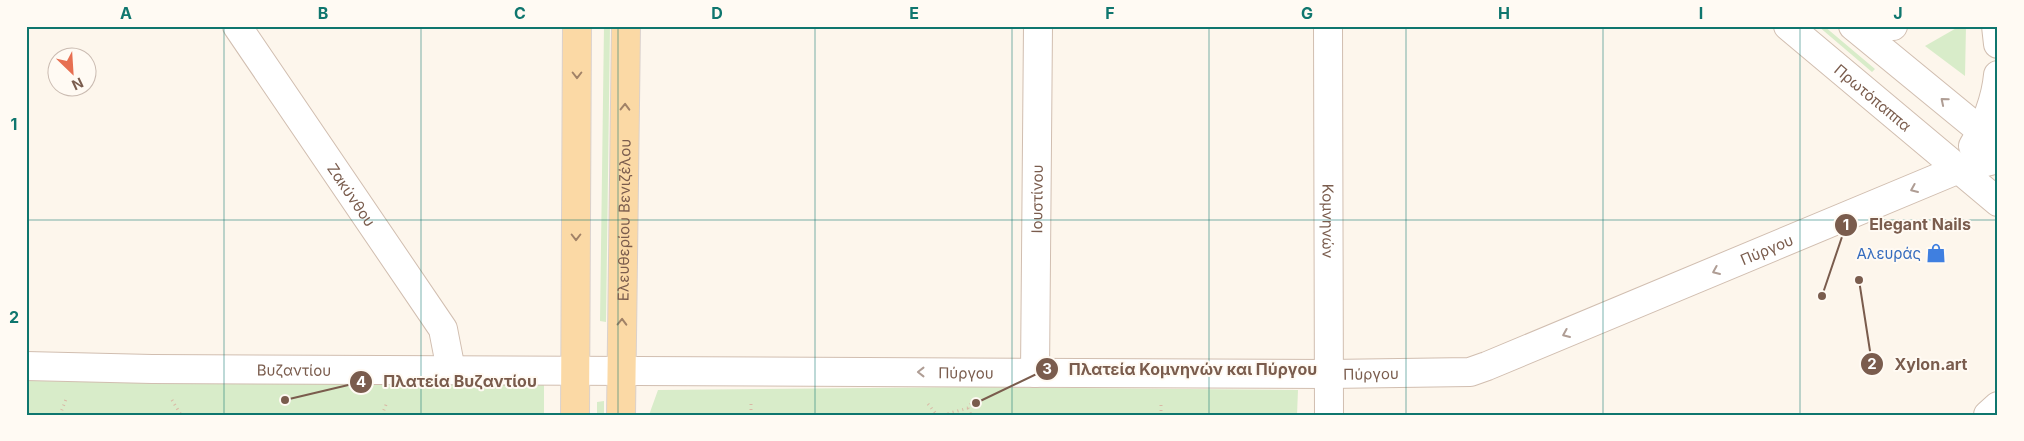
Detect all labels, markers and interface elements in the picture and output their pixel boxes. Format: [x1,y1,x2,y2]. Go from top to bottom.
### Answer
text: A [120,3,132,23]
text: B [318,3,328,23]
text: C [514,3,526,23]
text: D [711,3,723,23]
text: E [909,3,919,23]
text: F [1105,3,1115,23]
text: G [1301,3,1313,23]
text: H [1498,3,1510,23]
text: I [1699,3,1703,23]
text: J [1893,3,1903,23]
north arrow [48,48,98,98]
street label: Πρωτόπαππα [1831,60,1915,135]
one-way arrow [572,72,582,79]
text: N [69,74,86,94]
one-way arrow [1941,98,1950,106]
one-way arrow [620,102,630,110]
text: 1 [11,114,17,134]
street label: Ελευθερίου Βενιζέλου [613,139,634,301]
street label: Ζακύνθου [324,160,380,230]
street label: Ιουστίνου [1027,164,1046,234]
one-way arrow [1910,183,1919,193]
street label: Κομνηνών [1319,184,1338,259]
callout: Elegant Nails [1834,209,1980,240]
text: Elegant Nails [1869,214,1971,234]
text: 1 [1843,215,1849,234]
street label: Πύργου [1737,230,1796,269]
one-way arrow [571,234,581,242]
shop icon: Αλευράς [1925,242,1947,264]
place label: Αλευράς [1856,244,1921,263]
one-way arrow [1712,265,1721,276]
text: 2 [9,307,19,327]
one-way arrow [617,317,628,325]
one-way arrow [1562,327,1571,338]
callout: Xylon.art [1859,349,1977,380]
callout: Πλατεία Κομνηνών και Πύργου [1034,354,1327,385]
text: 2 [1867,354,1877,373]
text: Xylon.art [1895,354,1968,374]
text: 3 [1042,359,1052,378]
text: Πλατεία Κομνηνών και Πύργου [1069,359,1317,379]
street label: Βυζαντίου [257,360,331,379]
street label: Πύργου [938,363,994,382]
street label: Πύργου [1343,364,1399,383]
callout: Πλατεία Βυζαντίου [348,366,547,397]
one-way arrow [916,367,924,377]
text: Πλατεία Βυζαντίου [383,371,537,391]
text: 4 [356,372,366,391]

